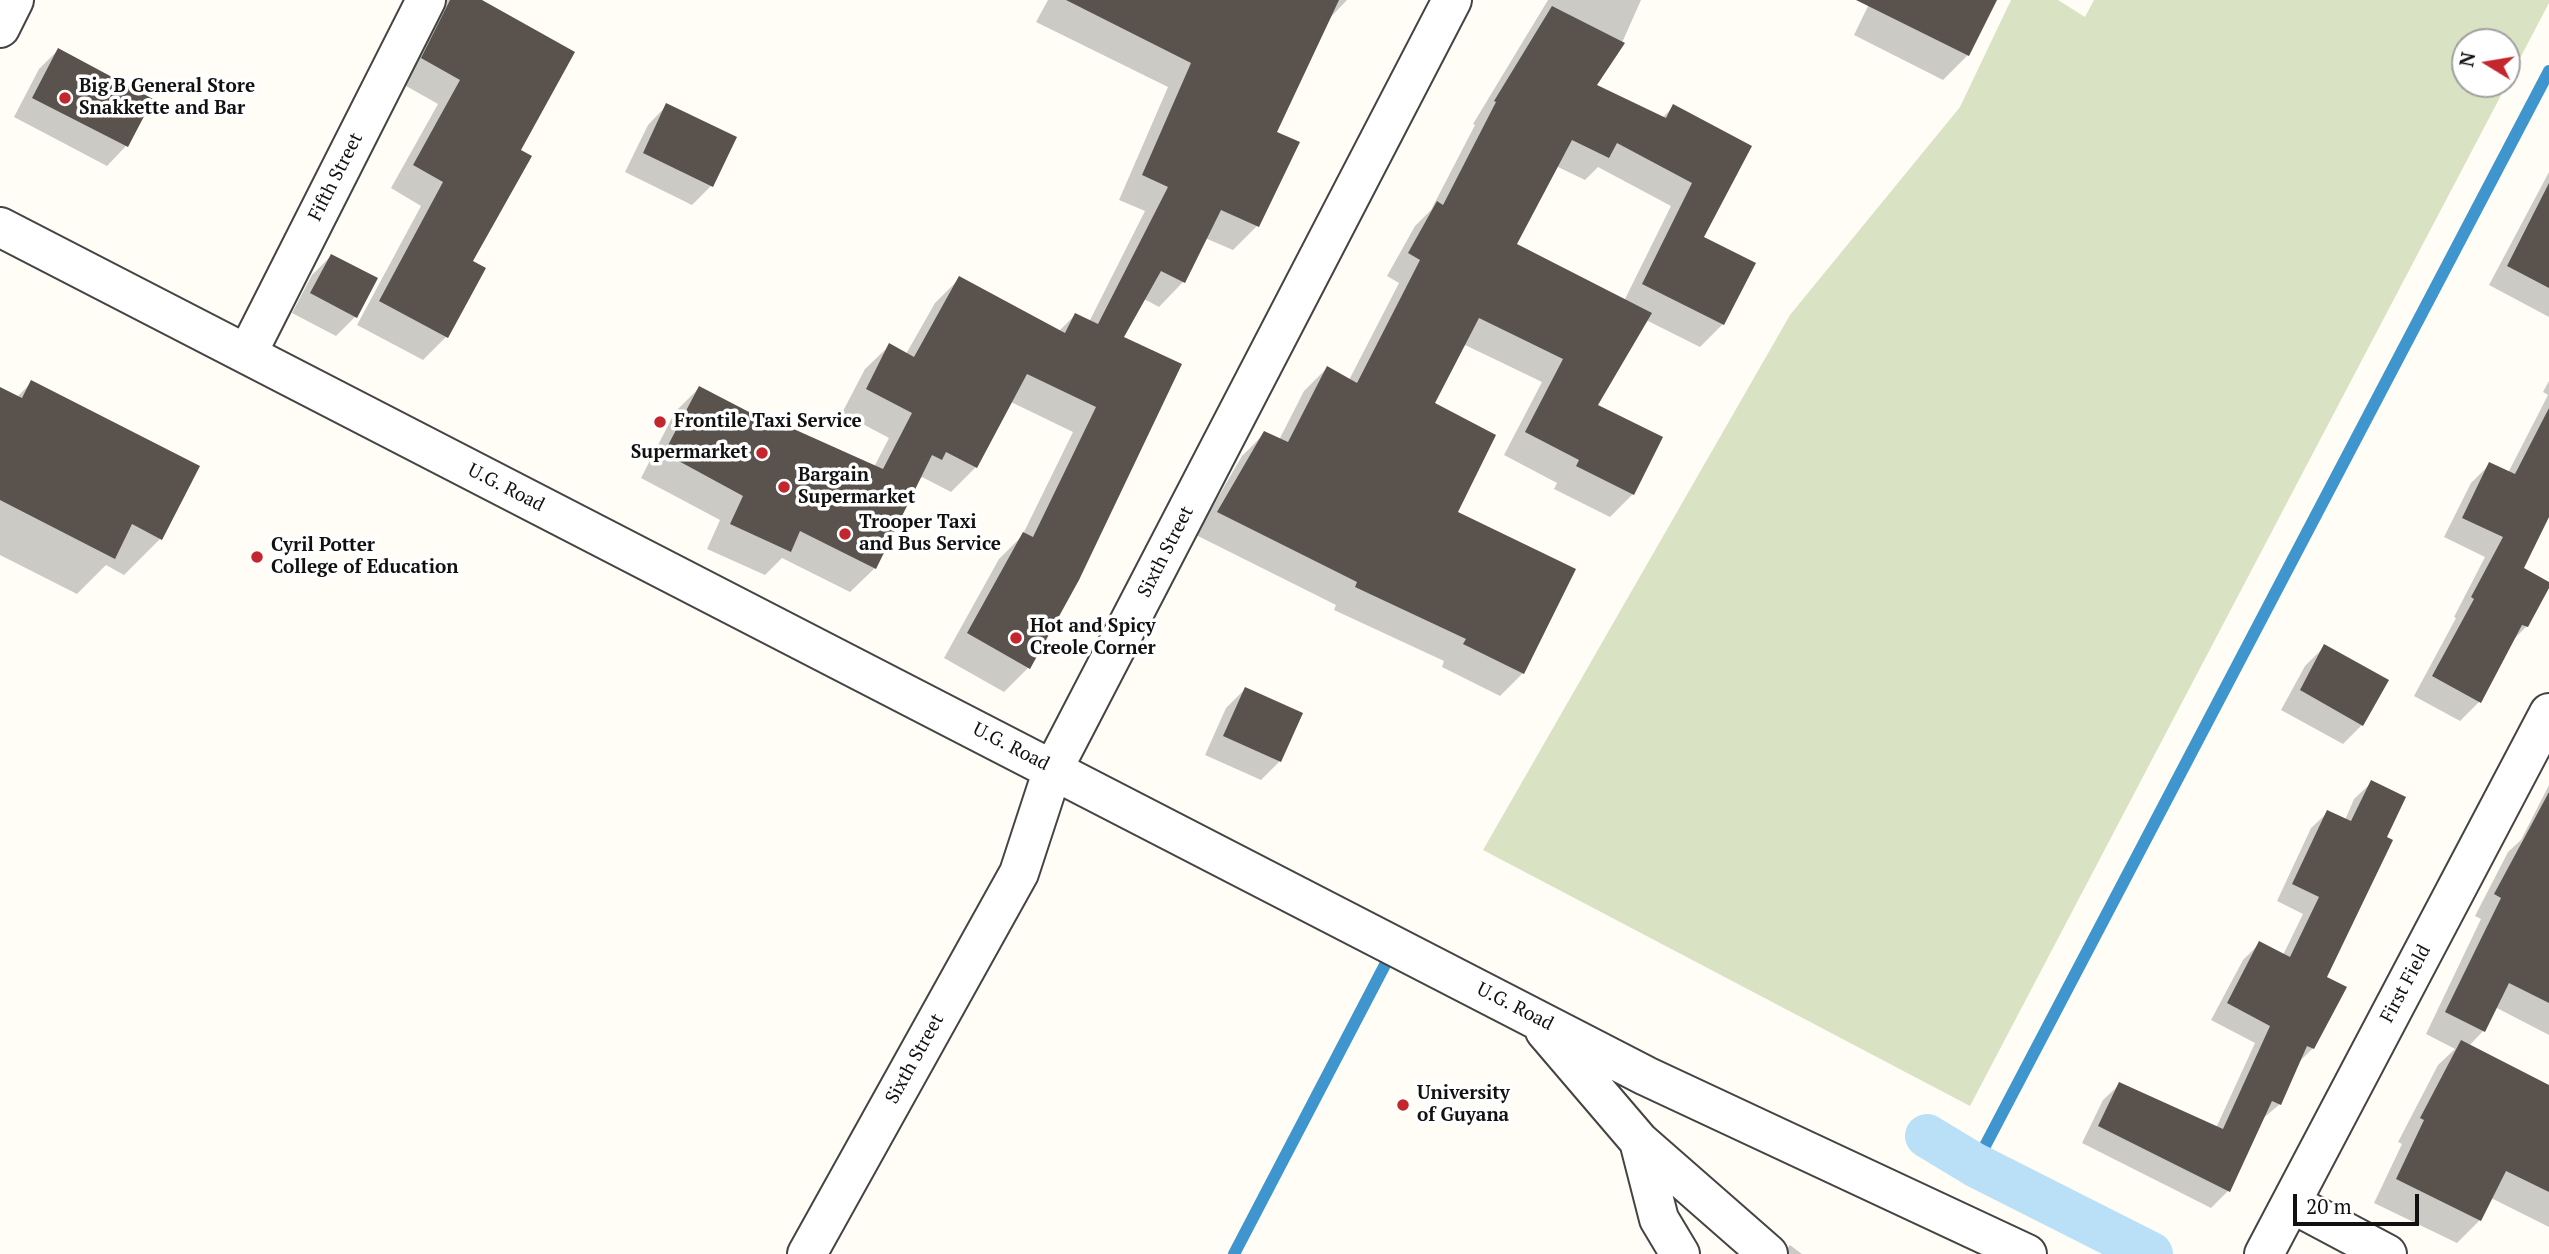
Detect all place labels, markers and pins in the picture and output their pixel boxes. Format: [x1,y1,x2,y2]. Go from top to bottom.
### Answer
place label: Big B General Store Snakkette and Bar [79,76,255,120]
marker: Big B General Store Snakkette and Bar [57,90,73,106]
place label: Frontile Taxi Service [674,411,862,433]
marker: Frontile Taxi Service [652,414,668,430]
place label: Supermarket [631,442,748,464]
marker: Supermarket [754,445,770,461]
place label: Bargain Supermarket [798,465,915,509]
marker: Bargain Supermarket [776,479,792,495]
place label: Trooper Taxi and Bus Service [859,512,1001,556]
marker: Trooper Taxi and Bus Service [837,526,853,542]
place label: Cyril Potter College of Education [271,535,458,579]
marker: Cyril Potter College of Education [249,549,265,565]
place label: Hot and Spicy Creole Corner [1030,616,1156,660]
marker: Hot and Spicy Creole Corner [1008,630,1024,646]
place label: University of Guyana [1417,1083,1510,1127]
marker: University of Guyana [1395,1097,1411,1113]

